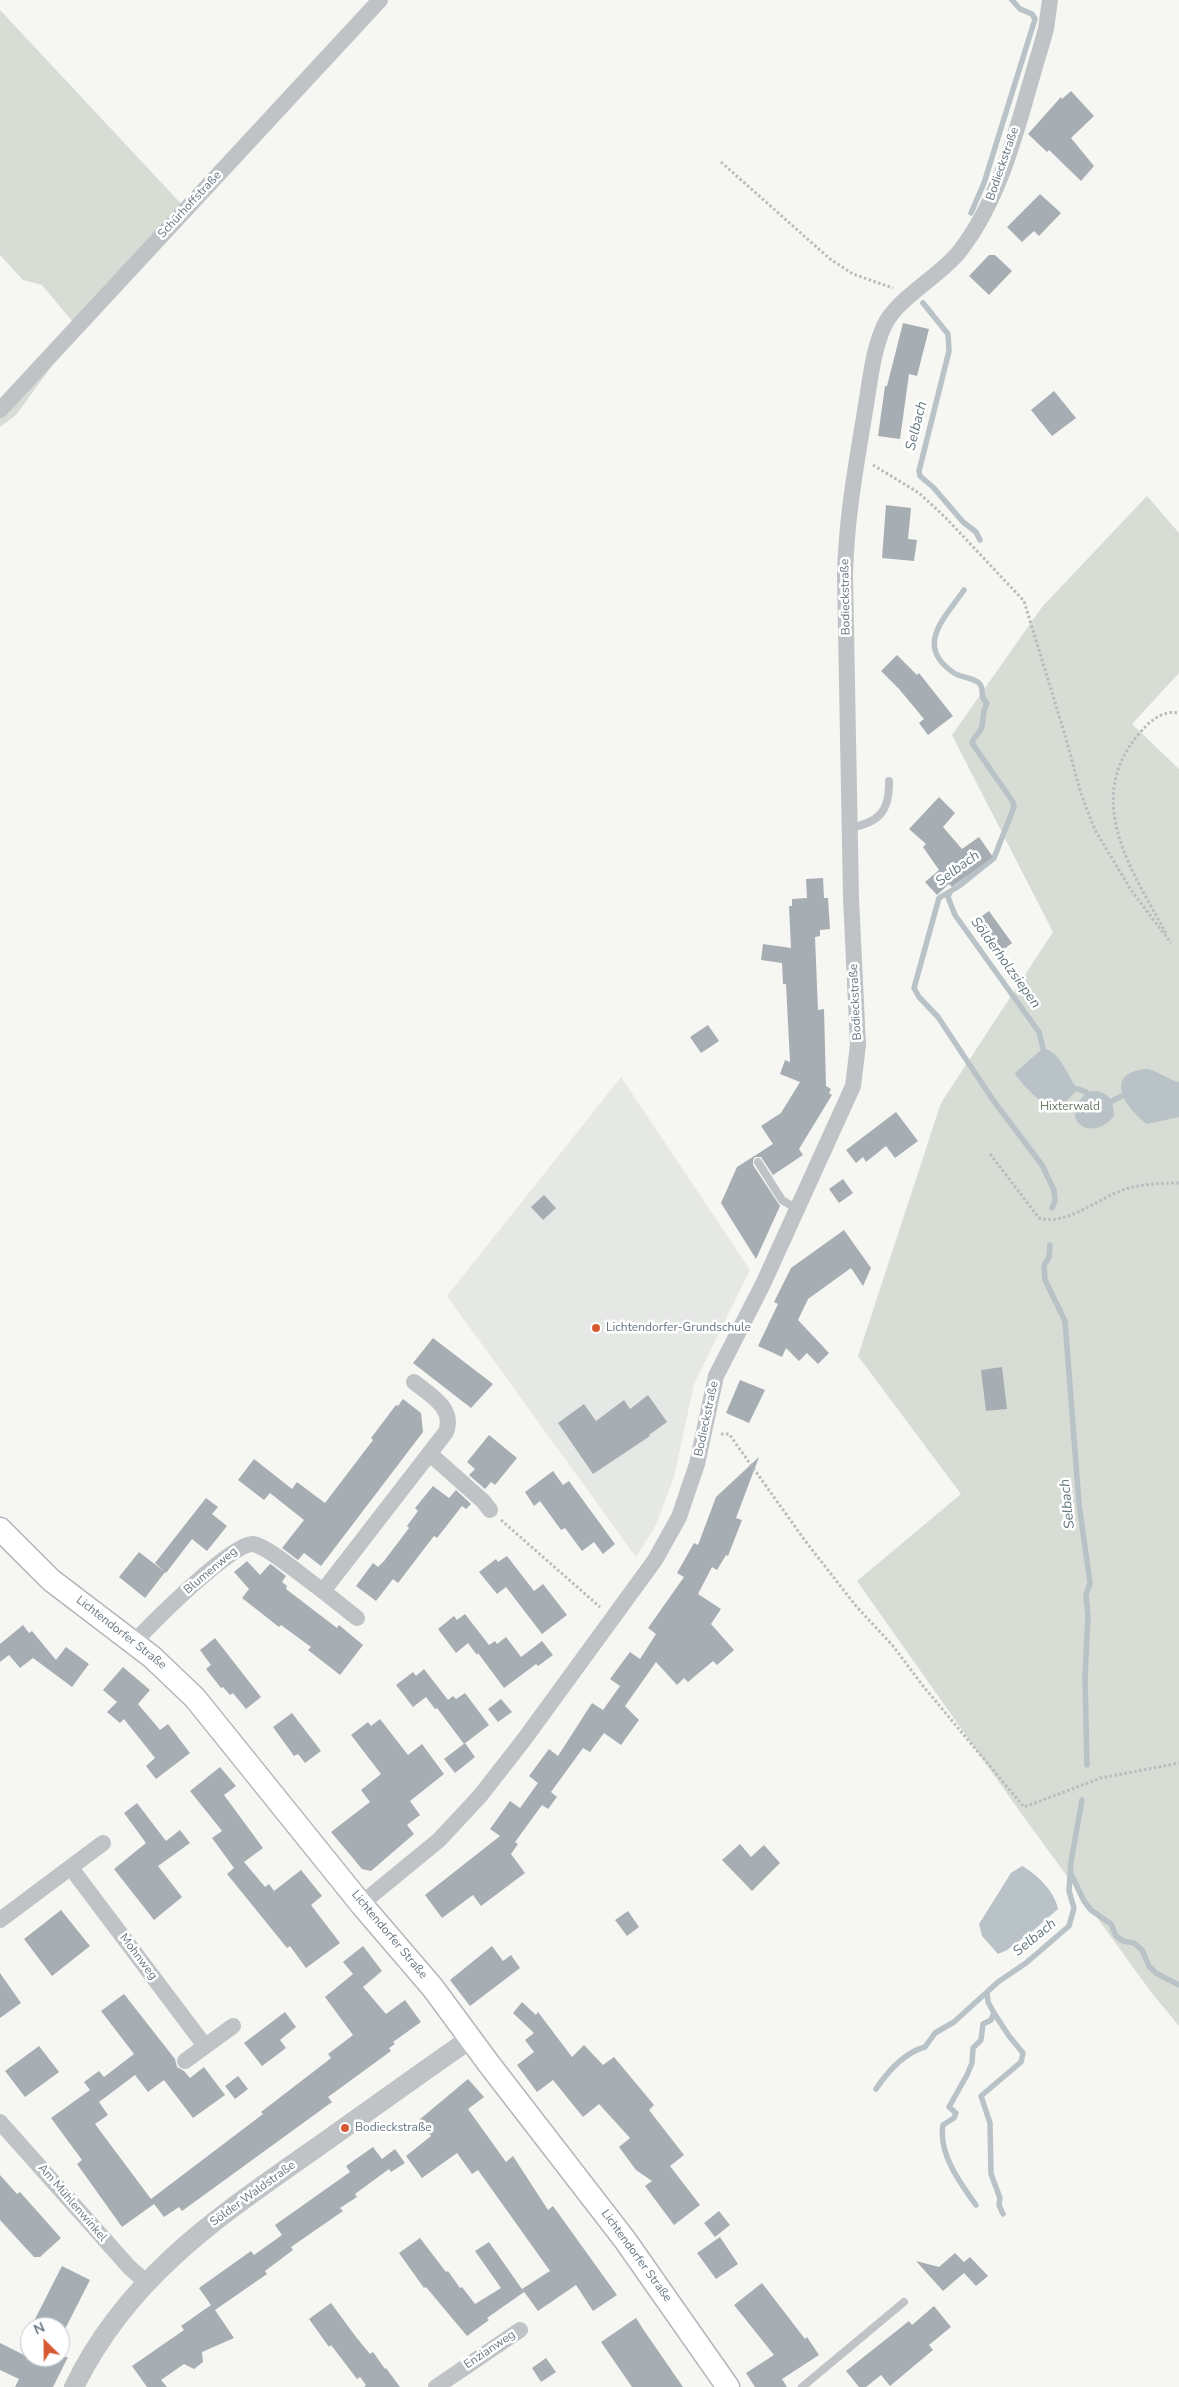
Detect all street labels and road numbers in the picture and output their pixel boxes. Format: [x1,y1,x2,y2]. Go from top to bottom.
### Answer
street label: Bodieckstraße [984,125,1022,203]
street label: Schürhoffstraße [155,169,225,241]
street label: Bodieckstraße [838,559,854,635]
street label: Bodieckstraße [847,963,865,1041]
street label: Bodieckstraße [692,1380,722,1458]
street label: Blumenweg [181,1545,241,1597]
street label: Lichtendorfer Straße [73,1593,169,1673]
street label: Lichtendorfer Straße [348,1888,430,1982]
street label: Mohnweg [116,1931,160,1983]
street label: Sölder Waldstraße [208,2158,298,2230]
street label: Am Mühlenwinkel [34,2161,110,2245]
street label: Lichtendorfer Straße [598,2207,674,2305]
street label: Enzianweg [462,2328,518,2372]

